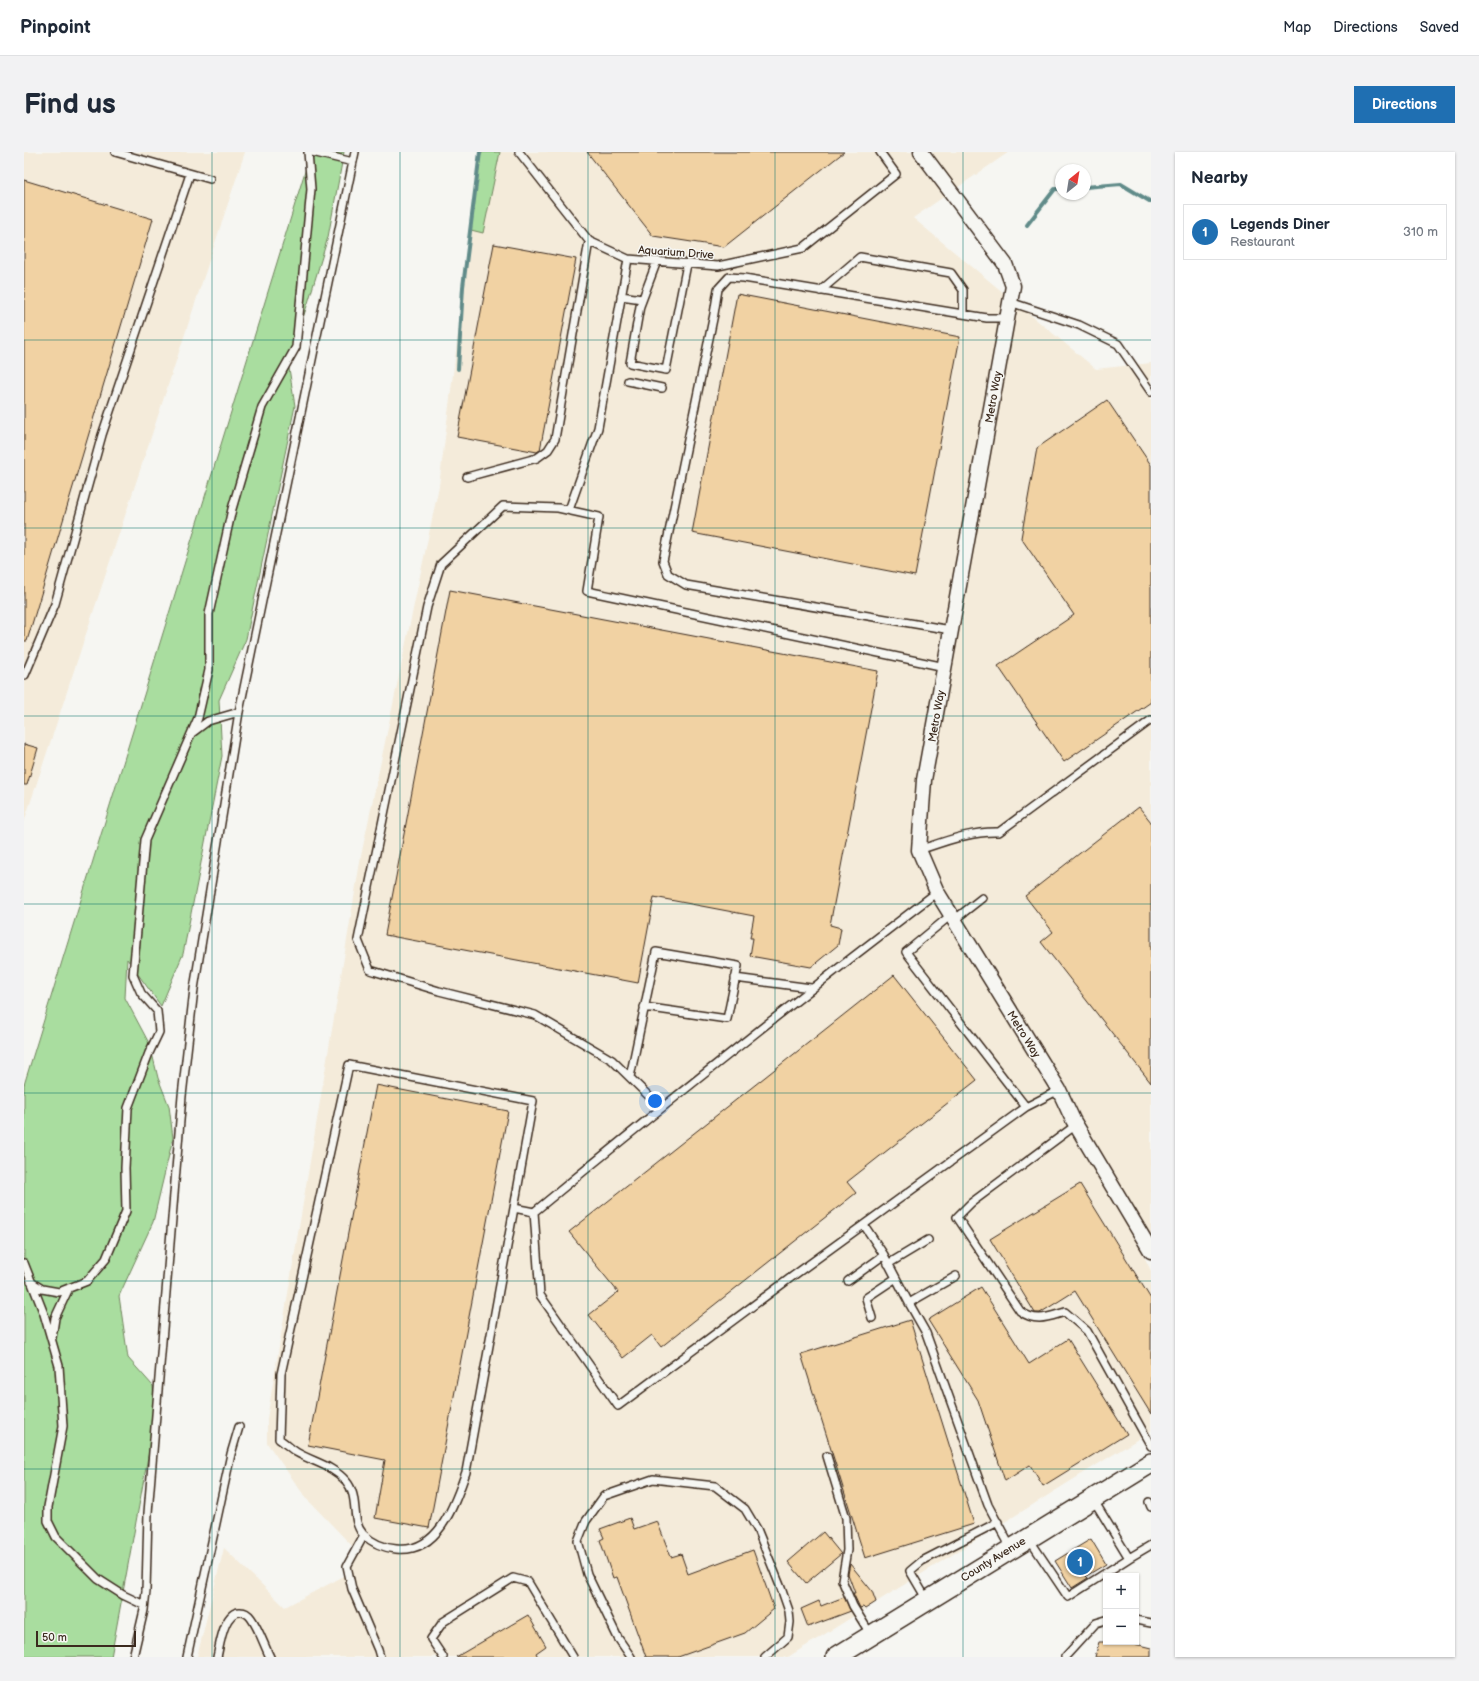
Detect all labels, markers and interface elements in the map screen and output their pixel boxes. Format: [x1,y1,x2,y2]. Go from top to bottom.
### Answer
text: Pinpoint [20,16,91,39]
text: Map [1283,19,1311,36]
text: Directions [1333,19,1398,36]
text: Saved [1420,19,1459,36]
button: Directions [1354,86,1455,123]
text: Find us [24,88,116,121]
north arrow [1055,164,1091,200]
text: Nearby [1191,168,1248,188]
text: Legends Diner [1230,215,1330,234]
text: 1 [1202,224,1208,240]
text: 310 m [1403,224,1438,240]
text: Restaurant [1230,234,1295,250]
street label: Aquarium Drive [638,243,715,262]
street label: Metro Way [983,370,1004,424]
street label: Metro Way [926,689,947,743]
street label: Metro Way [1004,1009,1043,1060]
your location [645,1091,665,1111]
street label: County Avenue [959,1534,1028,1584]
pin: 1 [1067,1547,1093,1577]
map controls [1103,1573,1139,1645]
button: + [1103,1573,1139,1609]
button: − [1103,1609,1139,1645]
scale bar [36,1629,136,1648]
text: 50 m [42,1631,67,1644]

